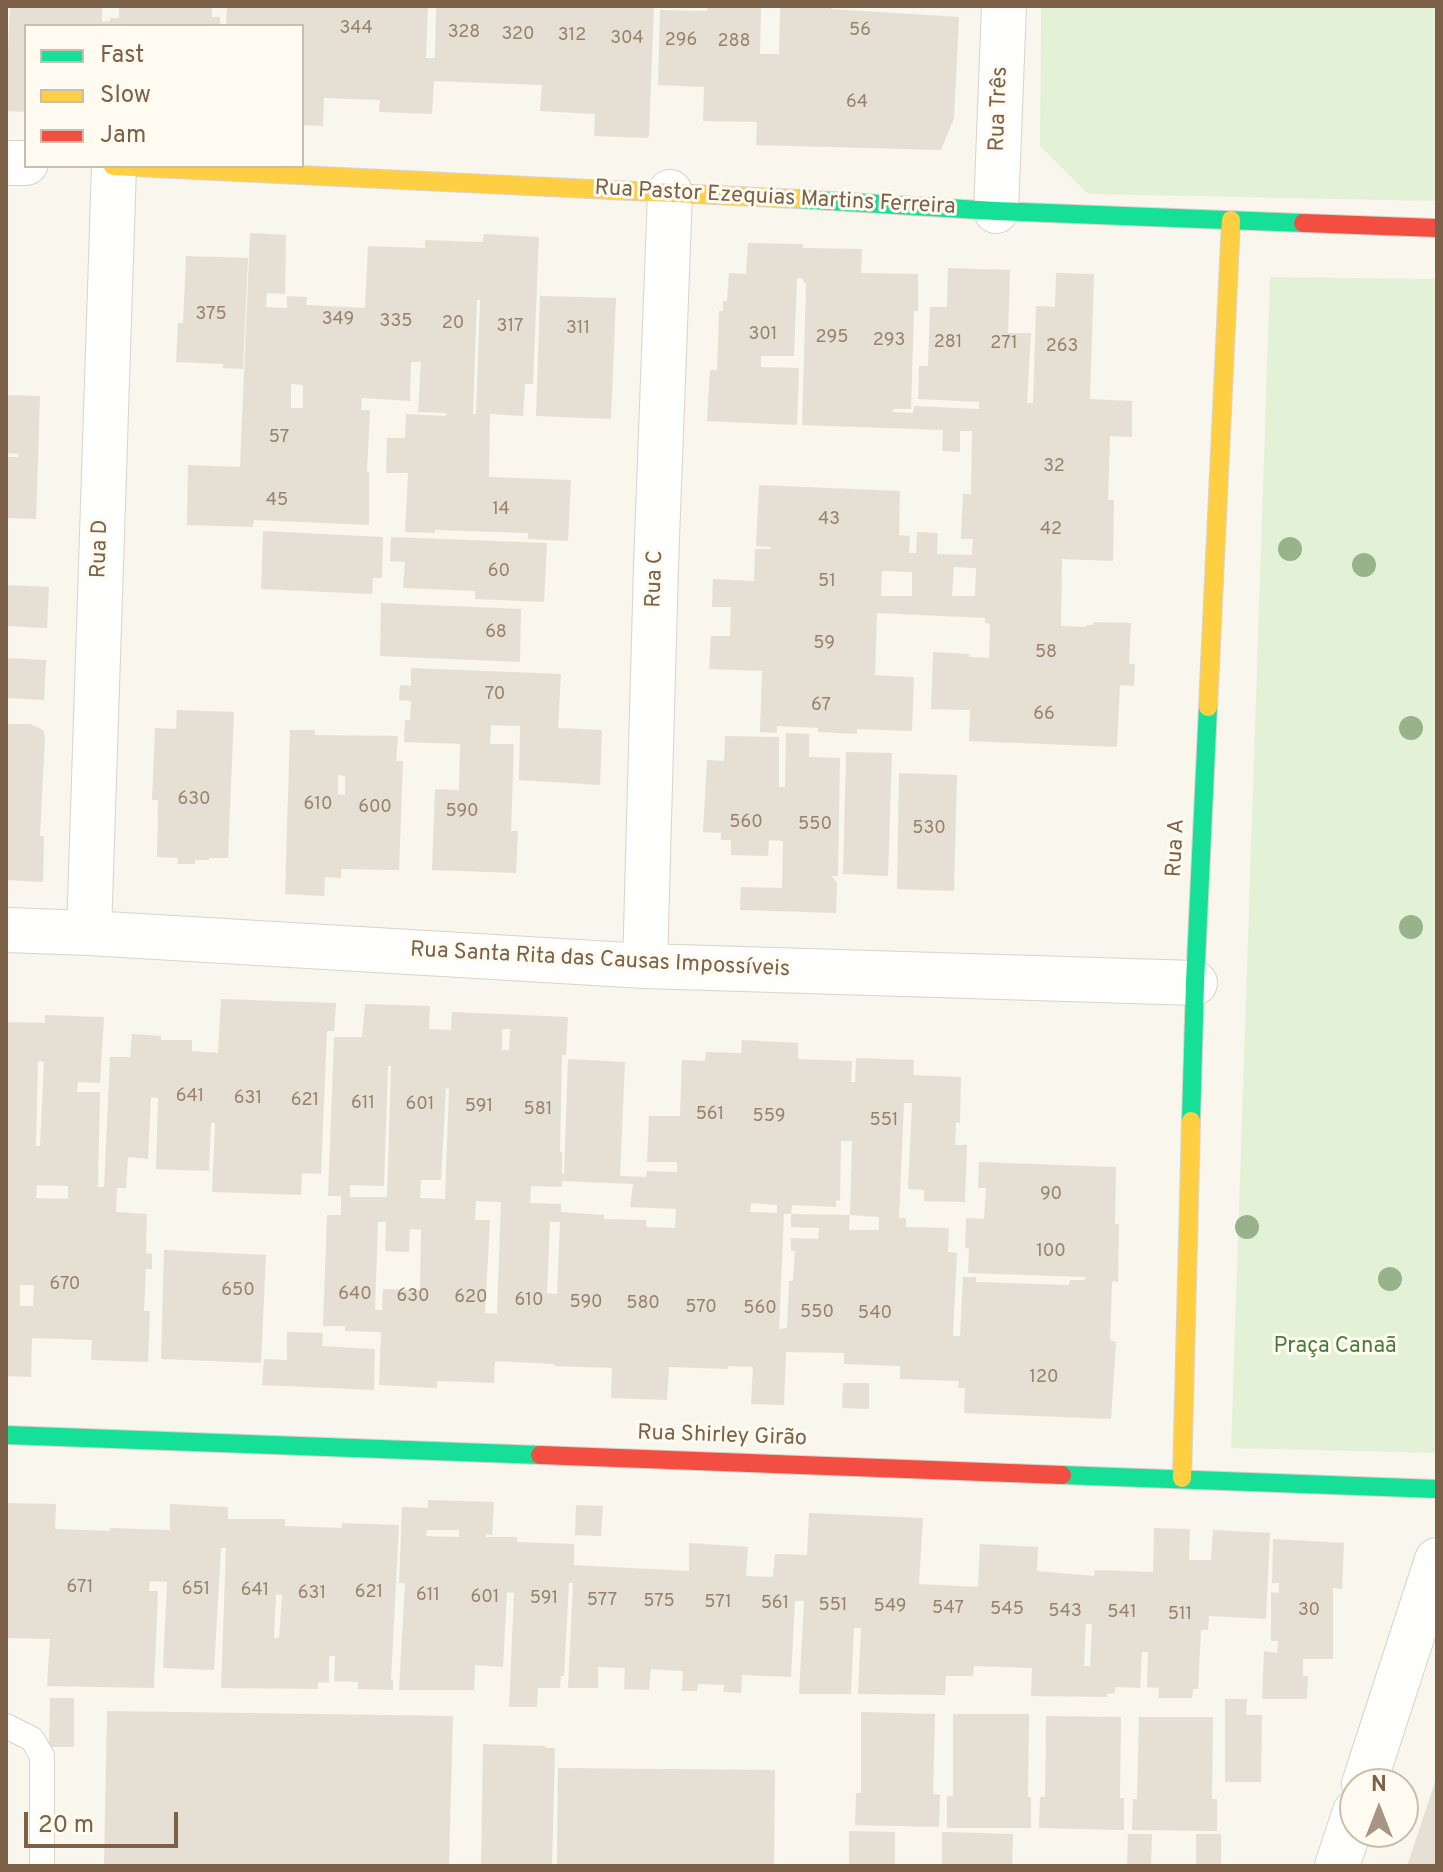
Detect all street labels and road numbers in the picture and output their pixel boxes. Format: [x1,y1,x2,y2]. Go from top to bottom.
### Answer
street label: Rua Três [985,66,1015,152]
street label: Rua Pastor Ezequias Martins Ferreira [594,176,956,222]
street label: Rua D [87,519,115,579]
street label: Rua C [642,550,670,608]
street label: Rua A [1162,818,1192,878]
street label: Rua Santa Rita das Causas Impossíveis [409,938,791,984]
street label: Rua Shirley Girão [637,1421,807,1453]

